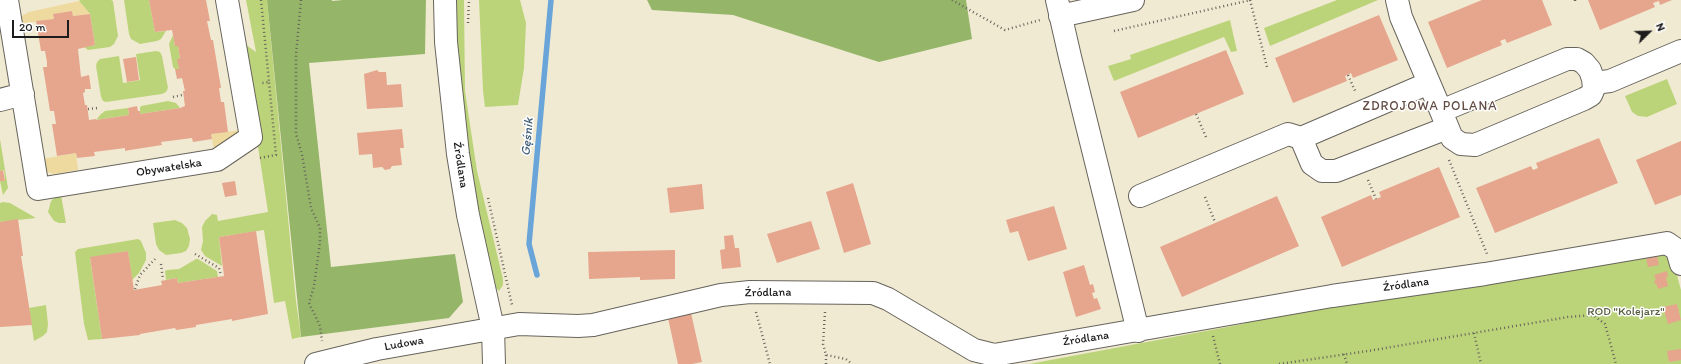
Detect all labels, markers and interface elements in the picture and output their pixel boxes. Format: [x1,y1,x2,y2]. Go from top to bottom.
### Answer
scale bar [14,12,71,38]
north arrow [1629,12,1669,52]
text: 20 m [19,20,46,34]
text: N [1653,21,1668,33]
district label: ZDROJOWA POLANA [1362,99,1498,115]
water label: Gęśnik [519,117,537,157]
street label: Źródlana [449,141,471,189]
street label: Obywatelska [135,156,203,180]
street label: Źródlana [1382,275,1430,295]
street label: Źródlana [745,285,791,301]
park label: ROD "Kolejarz" [1587,305,1665,319]
street label: Źródlana [1062,328,1110,350]
street label: Ludowa [383,333,425,355]

